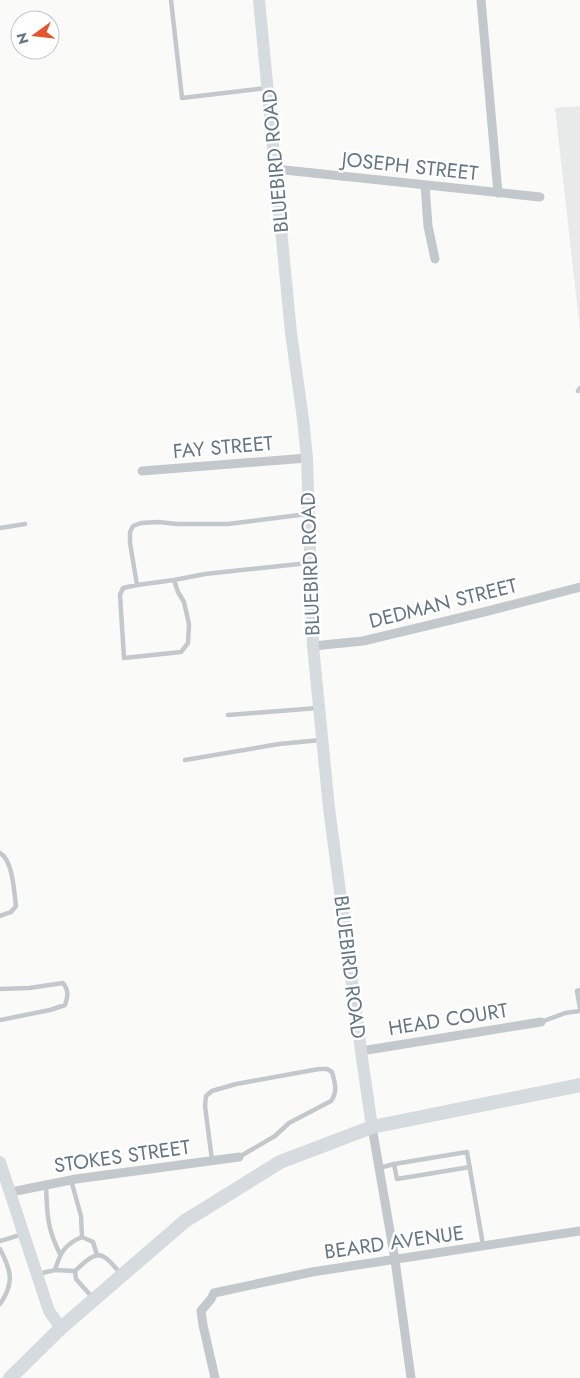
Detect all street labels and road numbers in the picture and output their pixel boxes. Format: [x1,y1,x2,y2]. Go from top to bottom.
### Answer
street label: BLUEBIRD ROAD [255,88,296,234]
street label: JOSEPH STREET [338,145,480,188]
street label: FAY STREET [172,429,275,466]
street label: BLUEBIRD ROAD [294,492,327,636]
street label: DEDMAN STREET [366,571,521,636]
street label: BLUEBIRD ROAD [326,894,373,1040]
street label: HEAD COURT [386,996,511,1043]
street label: STOKES STREET [52,1133,193,1180]
street label: BEARD AVENUE [322,1218,466,1267]

